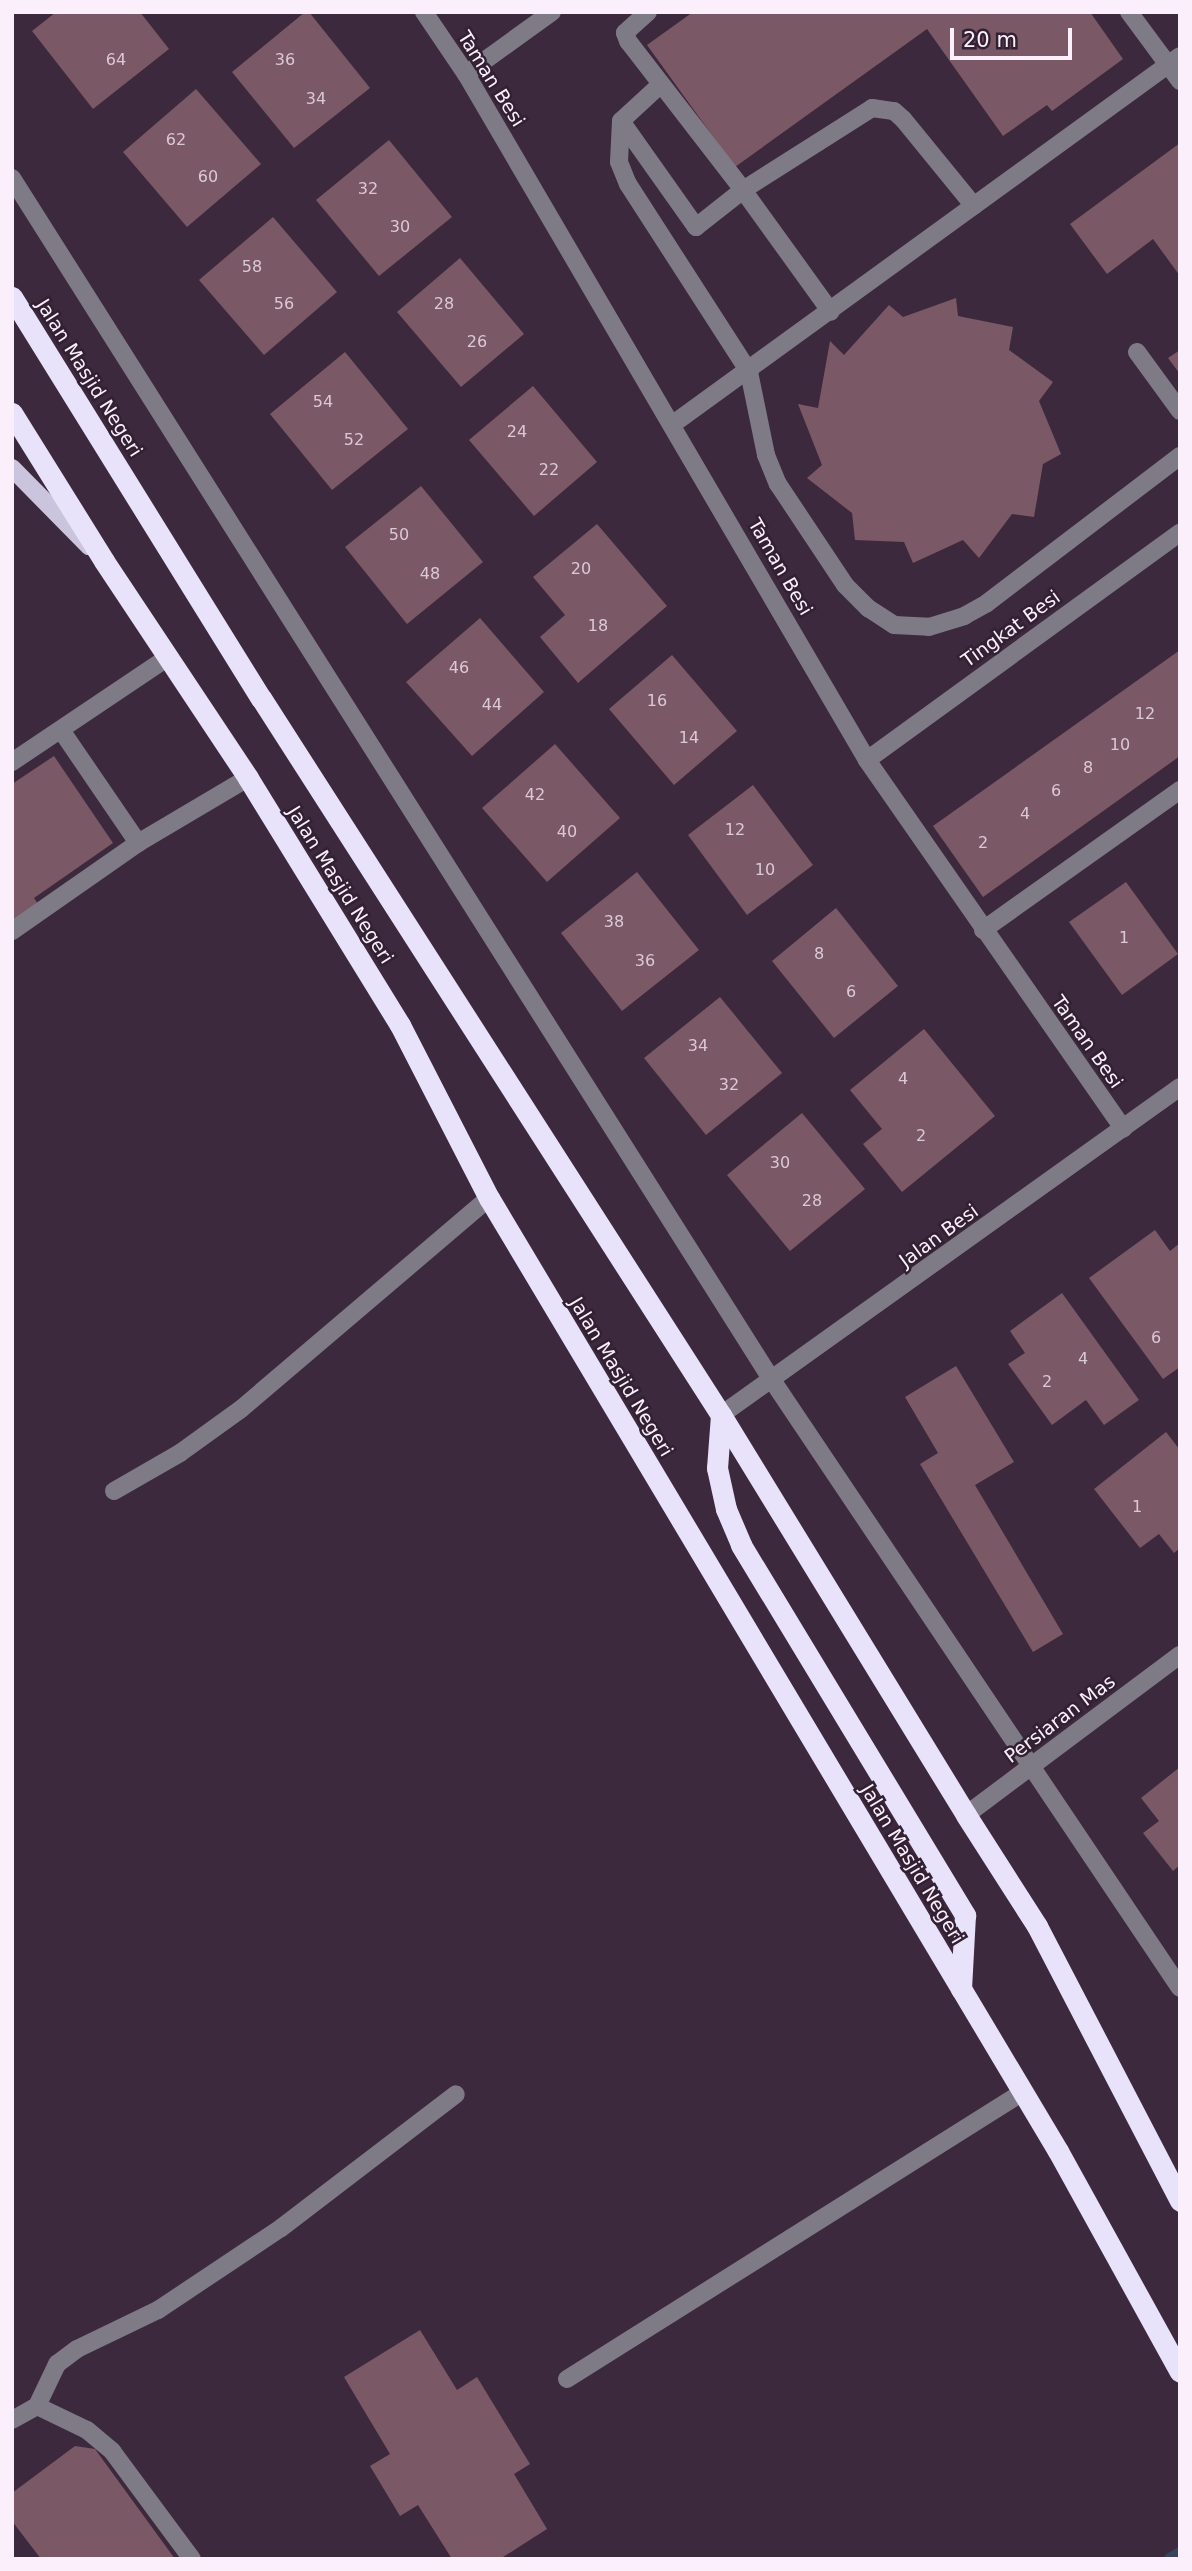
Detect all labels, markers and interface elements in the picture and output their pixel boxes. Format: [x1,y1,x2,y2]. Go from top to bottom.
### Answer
scale bar [954,14,1076,58]
street label: Taman Besi [453,27,529,131]
text: 20 m [963,28,1017,52]
house number: 64 [106,50,126,70]
house number: 36 [275,50,295,70]
house number: 34 [306,89,326,109]
house number: 62 [166,130,186,150]
house number: 60 [198,167,218,187]
house number: 32 [358,179,378,199]
house number: 30 [390,217,410,237]
house number: 58 [242,257,262,277]
house number: 56 [274,294,294,314]
house number: 28 [434,294,454,314]
street label: Jalan Masjid Negeri [31,295,147,461]
house number: 26 [467,332,487,352]
house number: 54 [313,392,333,412]
house number: 24 [507,422,527,442]
house number: 52 [344,430,364,450]
house number: 22 [539,460,559,480]
street label: Taman Besi [743,514,817,620]
house number: 50 [389,525,409,545]
house number: 20 [571,559,591,579]
house number: 48 [420,564,440,584]
street label: Tingkat Besi [957,586,1065,672]
house number: 18 [588,616,608,636]
house number: 46 [449,658,469,678]
house number: 16 [647,691,667,711]
house number: 44 [482,695,502,715]
house number: 12 [1135,704,1155,724]
house number: 14 [679,728,699,748]
house number: 10 [1110,735,1130,755]
house number: 8 [1083,758,1093,778]
house number: 6 [1051,781,1061,801]
house number: 42 [525,785,545,805]
street label: Jalan Masjid Negeri [282,802,398,968]
house number: 4 [1020,804,1030,824]
house number: 12 [725,820,745,840]
house number: 40 [557,822,577,842]
house number: 2 [978,833,988,853]
house number: 10 [755,860,775,880]
house number: 38 [604,912,624,932]
house number: 1 [1119,928,1129,948]
house number: 8 [814,944,824,964]
house number: 36 [635,951,655,971]
house number: 6 [846,982,856,1002]
street label: Taman Besi [1047,991,1127,1093]
house number: 34 [688,1036,708,1056]
house number: 4 [898,1069,908,1089]
house number: 32 [719,1075,739,1095]
house number: 2 [916,1126,926,1146]
house number: 30 [770,1153,790,1173]
house number: 28 [802,1191,822,1211]
street label: Jalan Besi [895,1200,983,1272]
street label: Jalan Masjid Negeri [564,1293,678,1461]
house number: 6 [1151,1328,1161,1348]
house number: 4 [1078,1349,1088,1369]
house number: 2 [1042,1372,1052,1392]
house number: 1 [1132,1497,1142,1517]
street label: Persiaran Mas [1000,1670,1120,1768]
street label: Jalan Masjid Negeri [855,1780,969,1948]

